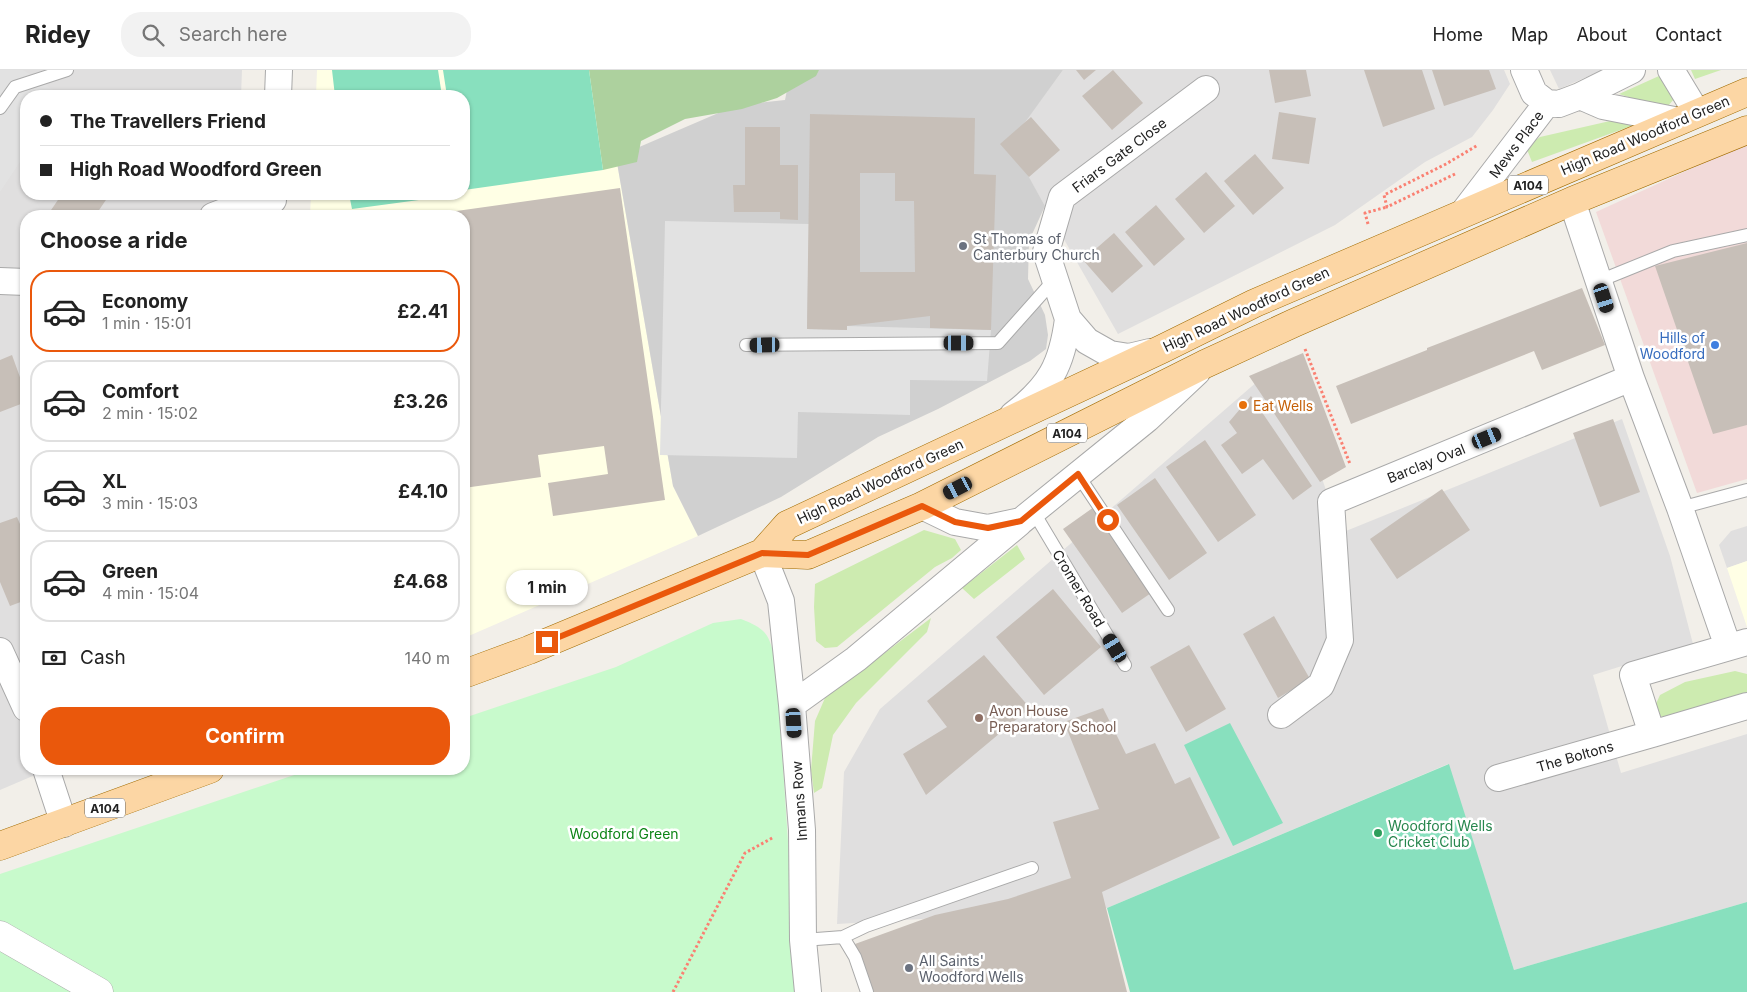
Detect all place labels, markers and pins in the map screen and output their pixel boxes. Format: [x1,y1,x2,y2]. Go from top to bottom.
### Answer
place label: St Thomas of Canterbury Church [973,230,1100,263]
marker: St Thomas of Canterbury Church [957,240,969,252]
place label: Hills of Woodford [1640,329,1705,362]
marker: Hills of Woodford [1709,339,1721,351]
place label: Eat Wells [1253,397,1313,414]
marker: Eat Wells [1237,399,1249,411]
place label: Avon House Preparatory School [989,702,1116,735]
marker: Avon House Preparatory School [973,712,985,724]
place label: Woodford Wells Cricket Club [1388,817,1493,850]
marker: Woodford Wells Cricket Club [1372,827,1384,839]
place label: All Saints' Woodford Wells [919,952,1024,985]
marker: All Saints' Woodford Wells [903,962,915,974]

